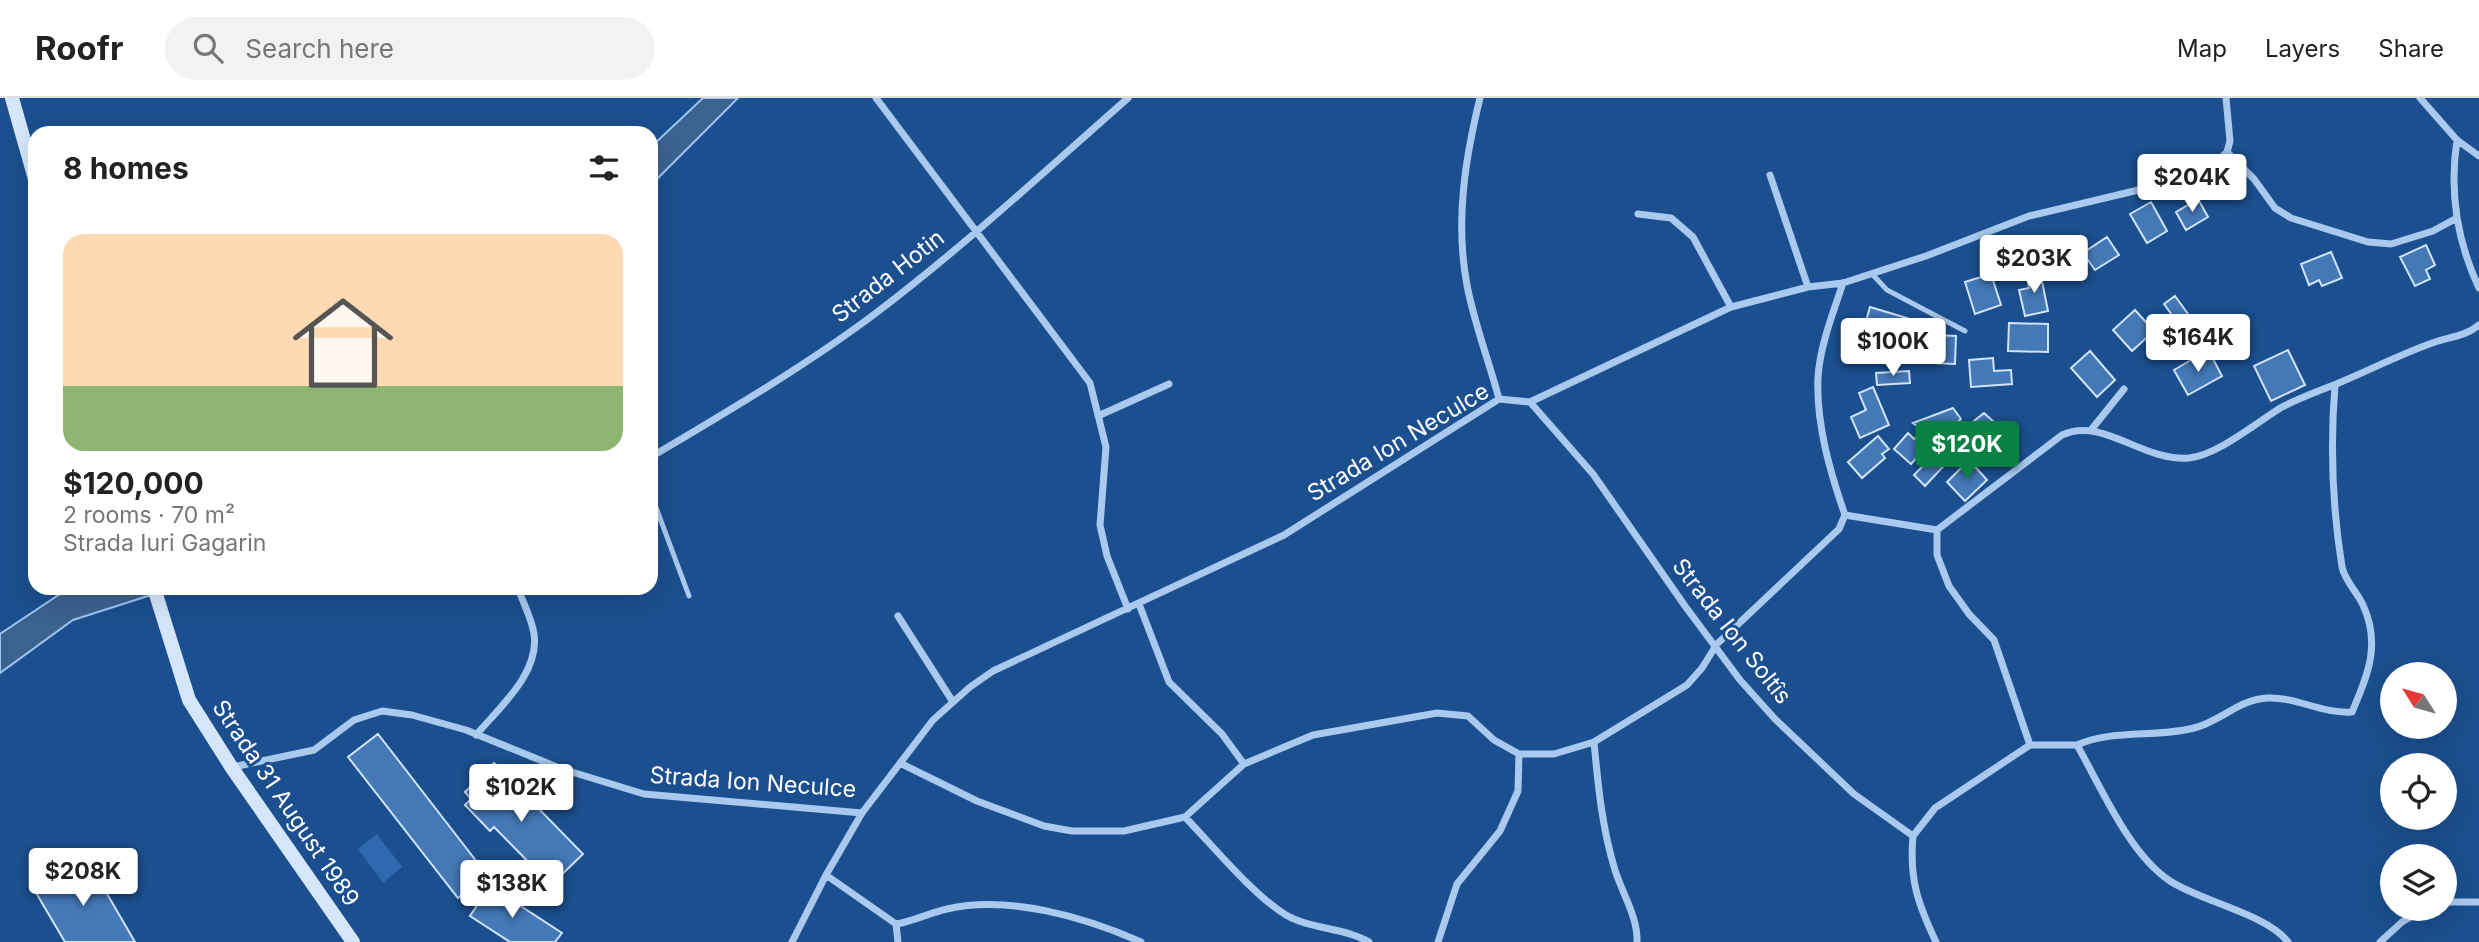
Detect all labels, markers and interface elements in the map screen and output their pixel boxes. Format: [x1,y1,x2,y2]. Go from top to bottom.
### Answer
search box [165,17,655,80]
text: Roofr [35,28,123,68]
icon: search [189,29,227,67]
text: Search here [245,33,394,64]
text: Map [2177,34,2227,63]
text: Layers [2265,34,2340,63]
text: Share [2378,34,2444,63]
icon: filters [585,149,623,187]
text: 8 homes [63,150,189,186]
pin: $204K [2143,155,2241,214]
text: $204K [2153,163,2231,191]
street label: Strada Hotin [826,223,950,329]
pin: $203K [1985,236,2083,295]
text: $203K [1996,244,2072,272]
icon: home [280,280,406,406]
pin: $164K [2149,314,2247,374]
pin: $100K [1844,318,1942,378]
text: $164K [2162,323,2234,351]
text: $100K [1857,327,1929,355]
street label: Strada Ion Neculce [1302,377,1494,507]
pin: $120K [1918,422,2016,481]
text: $120K [1931,430,2003,458]
text: $120,000 [63,465,204,501]
text: 2 rooms · 70 m² [63,501,235,529]
text: Strada Iuri Gagarin [63,529,266,557]
street label: Strada Ion Soltîs [1666,553,1798,709]
north arrow [2380,662,2457,738]
map controls [2380,662,2457,921]
street label: Strada 31 August 1989 [207,695,365,911]
button: locate [2380,753,2457,830]
street label: Strada Ion Neculce [649,761,857,803]
pin: $102K [472,764,570,824]
text: $102K [485,773,557,801]
button: layers [2380,844,2457,921]
pin: $208K [34,848,132,908]
text: $208K [45,857,121,885]
pin: $138K [463,860,561,920]
text: $138K [476,869,548,897]

